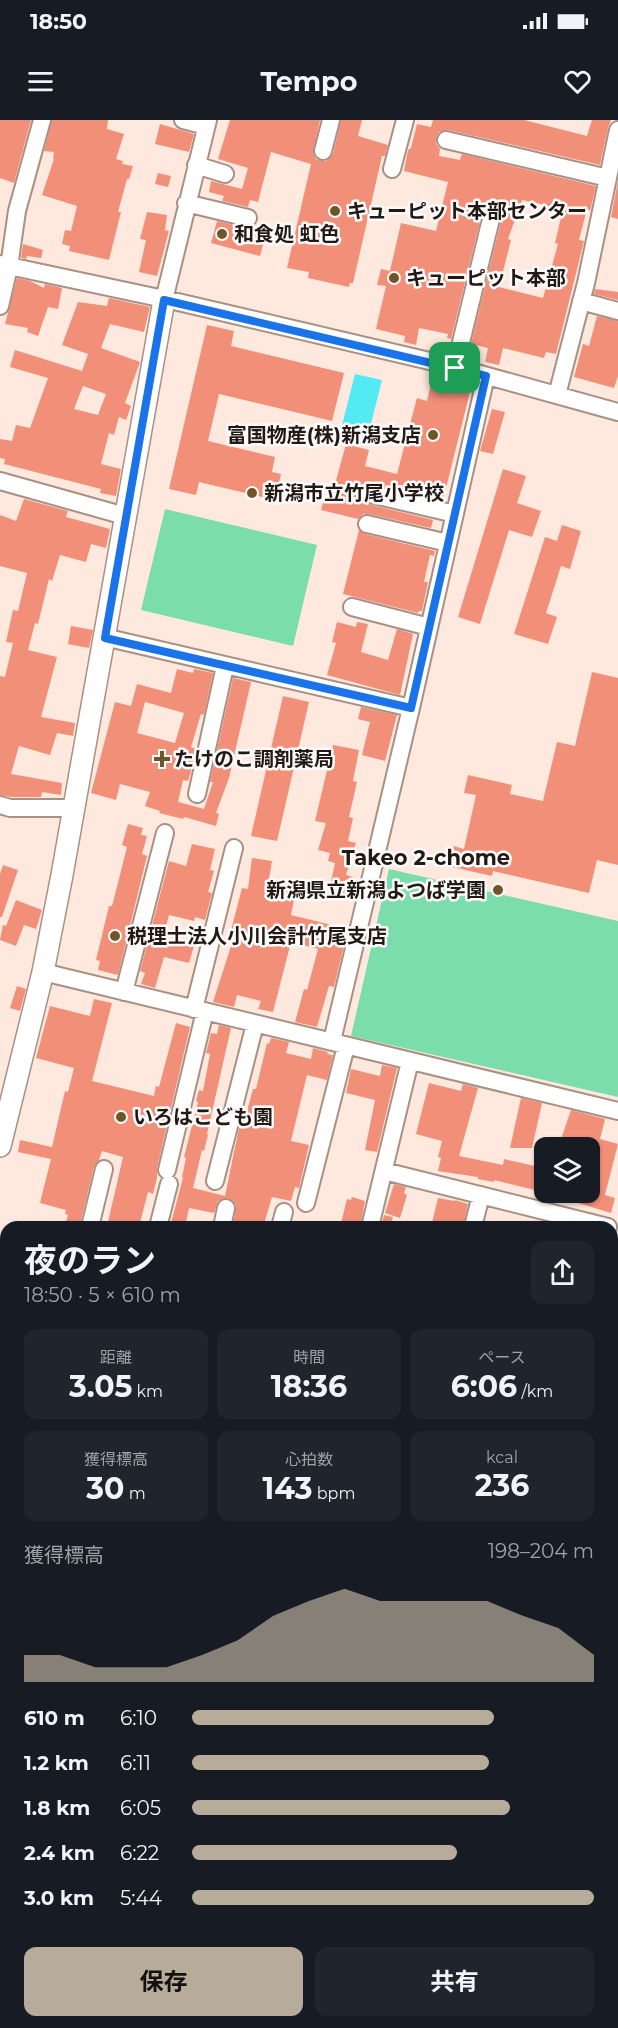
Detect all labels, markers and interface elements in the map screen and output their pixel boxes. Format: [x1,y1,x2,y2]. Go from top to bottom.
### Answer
text: 18:50 [30,8,87,35]
icon: menu [24,65,57,98]
text: Tempo [261,65,357,98]
icon: heart [561,65,594,98]
place label: キューピット本部センター [347,199,587,223]
marker: キューピット本部センター [328,204,342,218]
place label: 和食処 虹色 [234,222,340,246]
marker: 和食処 虹色 [215,227,229,241]
place label: キューピット本部 [406,266,566,290]
marker: キューピット本部 [387,271,401,285]
pin [429,342,480,393]
icon: arrive [438,351,471,384]
place label: 富国物産(株)新潟支店 [227,423,421,447]
marker: 富国物産(株)新潟支店 [426,428,440,442]
place label: 新潟市立竹尾小学校 [264,481,444,505]
marker: 新潟市立竹尾小学校 [245,486,259,500]
place label: たけのこ調剤薬局 [174,747,334,771]
marker: たけのこ調剤薬局 [155,752,169,766]
district label: Takeo 2-chome [342,845,510,870]
place label: 新潟県立新潟よつば学園 [266,878,486,902]
marker: 新潟県立新潟よつば学園 [491,883,505,897]
place label: 税理士法人小川会計竹尾支店 [127,924,387,948]
marker: 税理士法人小川会計竹尾支店 [108,929,122,943]
place label: いろはこども園 [133,1105,273,1129]
marker: いろはこども園 [114,1110,128,1124]
map controls [534,1137,600,1203]
button: layers [534,1137,600,1203]
text: 夜のラン [24,1240,156,1280]
button: share [531,1241,594,1304]
text: 18:50 · 5 × 610 m [24,1283,181,1307]
text: 距離 [100,1348,132,1367]
text: 時間 [293,1348,325,1367]
text: ペース [478,1348,526,1367]
text: 3.05 [69,1368,132,1405]
text: 18:36 [271,1368,347,1405]
text: 6:06 [451,1368,517,1405]
text: km [132,1382,163,1401]
text: /km [517,1382,553,1401]
text: kcal [486,1448,518,1467]
text: 獲得標高 [84,1450,148,1469]
text: 心拍数 [285,1450,333,1469]
text: 236 [475,1467,529,1504]
text: 30 [86,1470,124,1507]
text: 143 [263,1470,313,1507]
text: m [124,1484,146,1503]
text: bpm [313,1484,355,1503]
text: 198–204 m [488,1539,594,1563]
text: 獲得標高 [24,1543,104,1567]
text: 610 m [24,1706,85,1730]
text: 6:10 [120,1706,157,1730]
text: 1.2 km [24,1751,89,1775]
text: 6:11 [120,1751,151,1775]
text: 1.8 km [24,1796,90,1820]
text: 6:05 [120,1796,161,1820]
text: 2.4 km [24,1841,95,1865]
text: 6:22 [120,1841,159,1865]
text: 3.0 km [24,1886,94,1910]
text: 5:44 [120,1886,162,1910]
button: 保存 [24,1947,303,2016]
button: 共有 [315,1947,594,2016]

